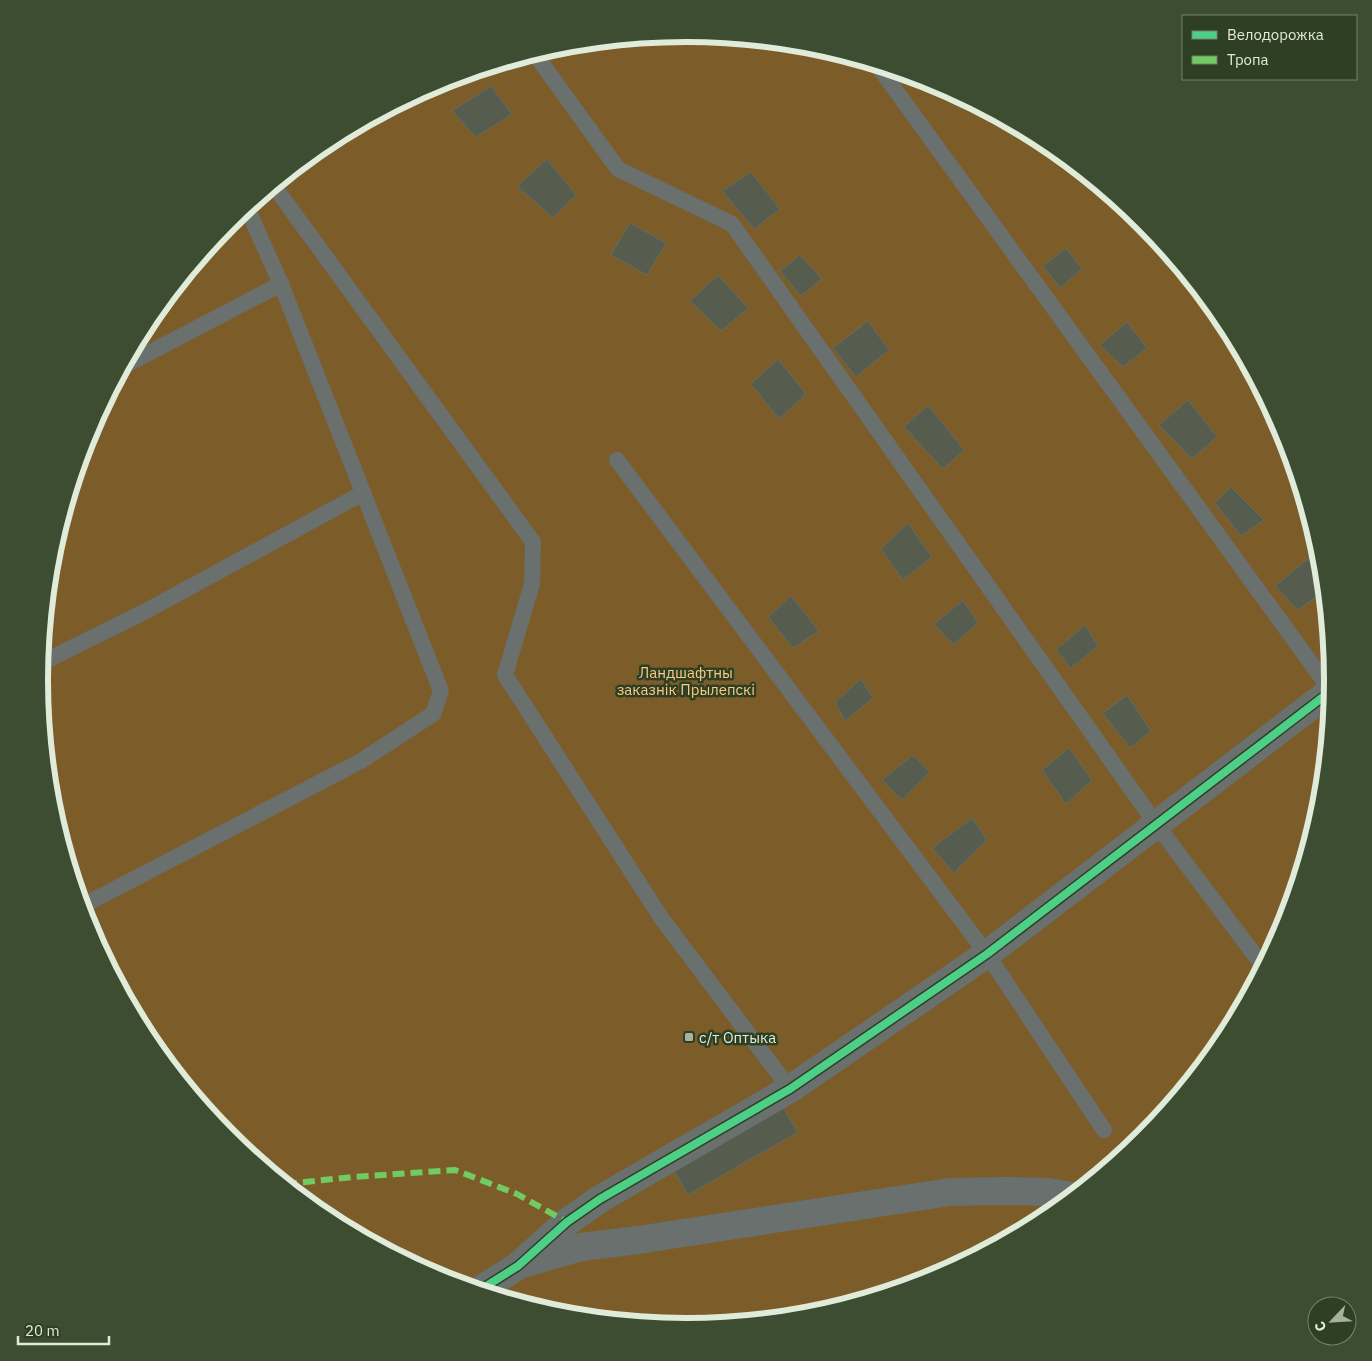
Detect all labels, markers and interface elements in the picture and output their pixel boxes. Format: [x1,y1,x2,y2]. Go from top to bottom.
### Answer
legend [1182,15,1357,80]
text: Велодорожка [1227,25,1324,44]
text: Тропа [1227,50,1269,69]
park label: Ландшафтны заказнік Прылепскі [617,663,755,699]
place label: с/т Оптыка [699,1028,776,1047]
marker: с/т Оптыка [683,1031,695,1043]
north arrow [1307,1296,1357,1346]
scale bar [18,1314,109,1346]
text: С [1310,1319,1330,1334]
text: 20 m [25,1321,60,1340]

